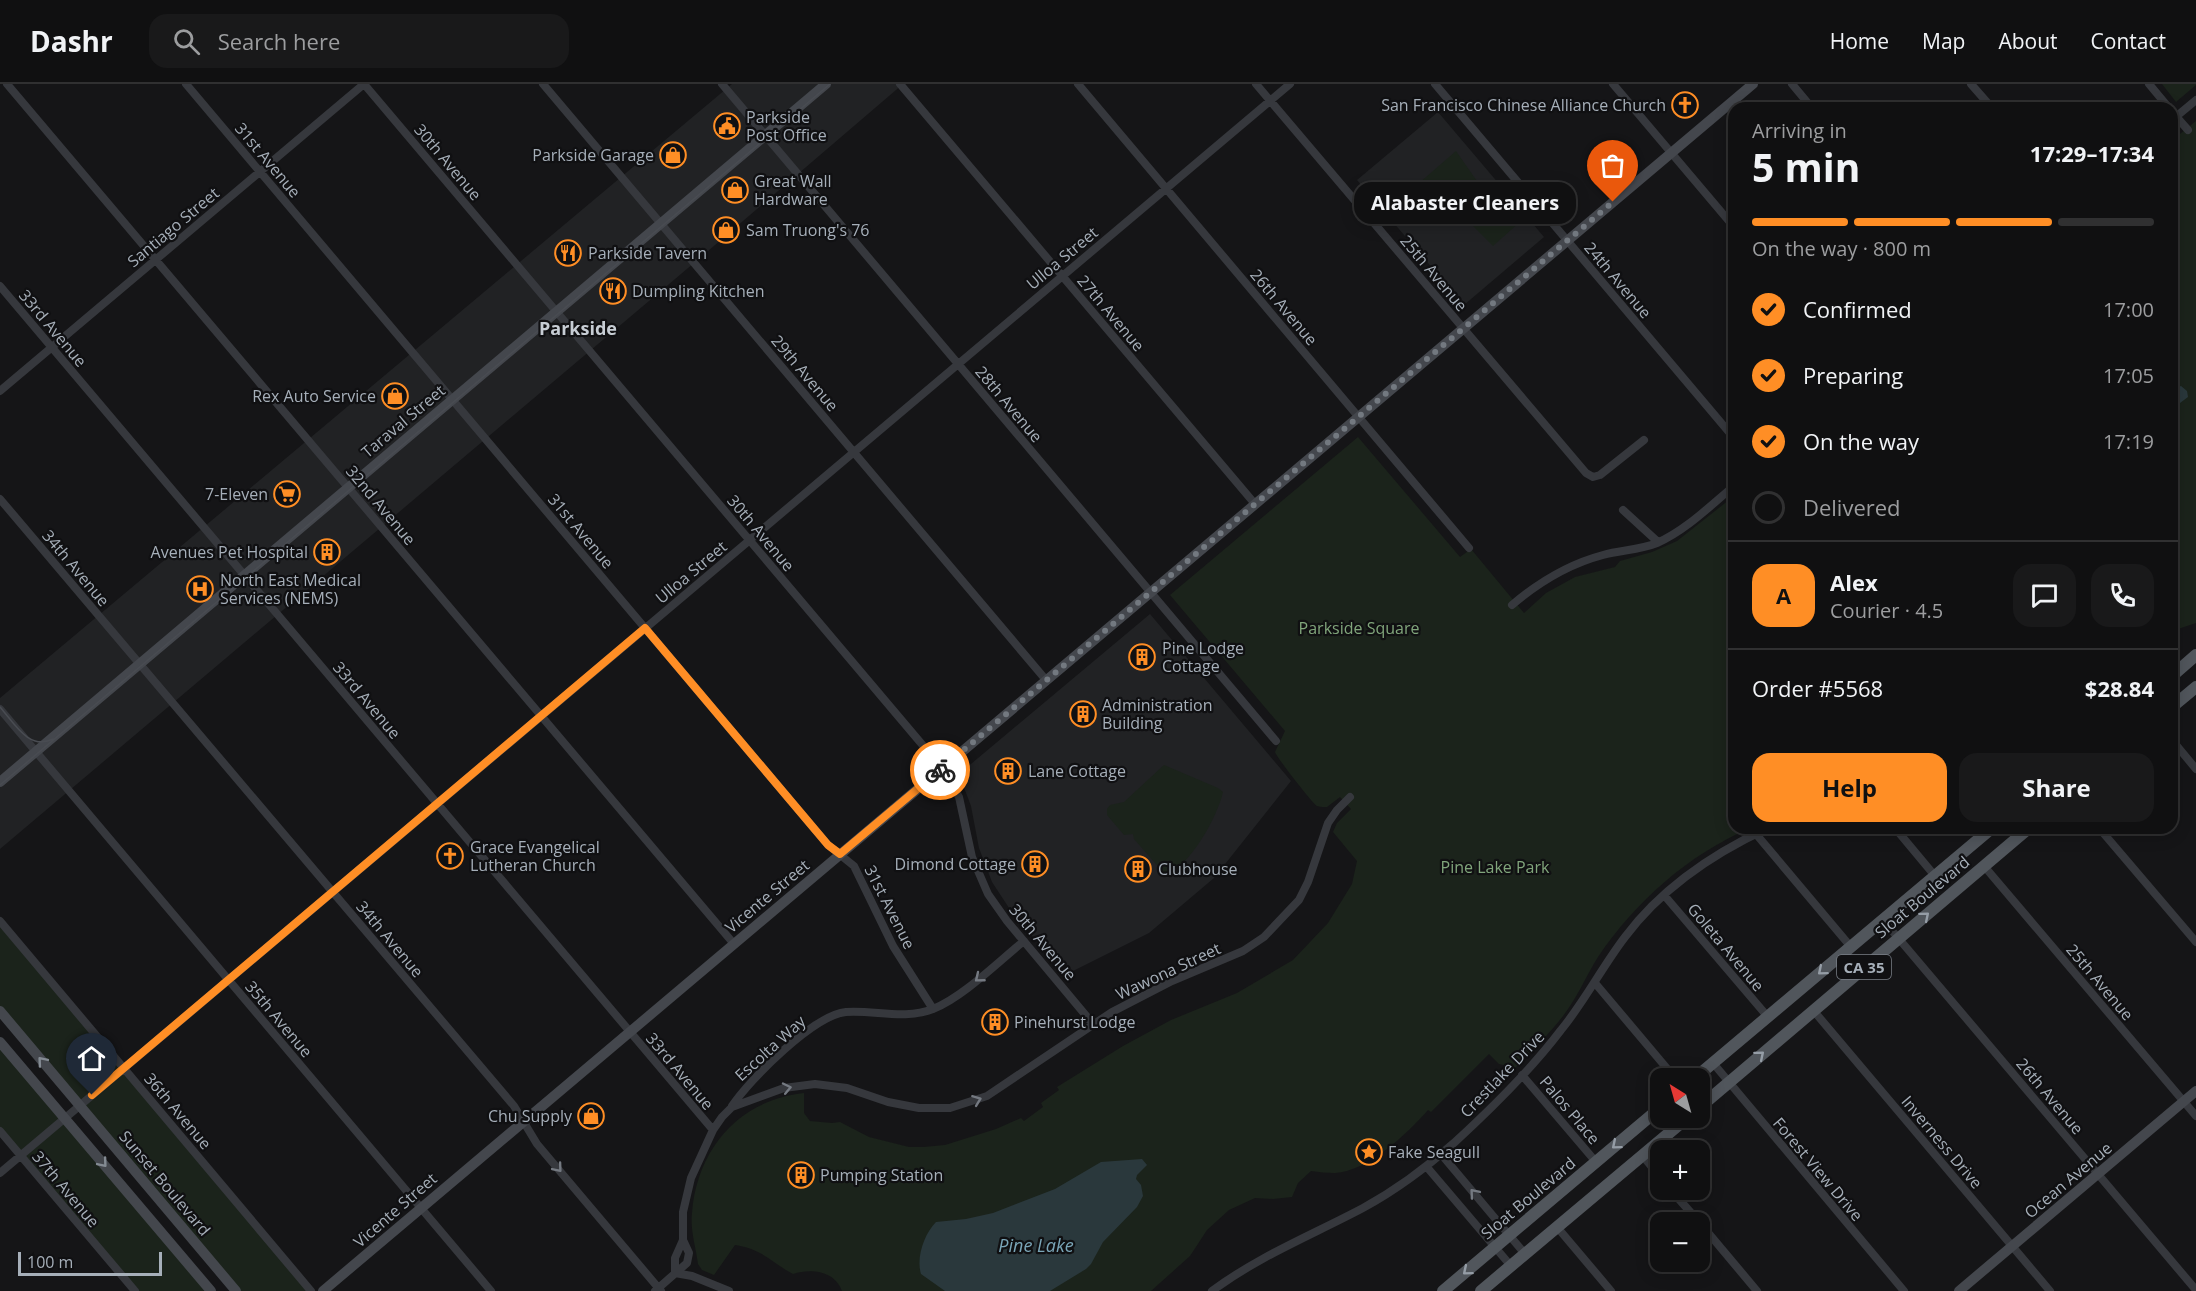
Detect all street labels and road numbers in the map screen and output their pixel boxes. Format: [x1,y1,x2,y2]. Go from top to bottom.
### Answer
street label: 31st Avenue [230,118,306,202]
street label: 30th Avenue [409,119,487,205]
street label: Santiago Street [123,182,224,272]
street label: Ulloa Street [1022,221,1103,294]
street label: 25th Avenue [1395,230,1473,316]
street label: 24th Avenue [1579,237,1657,323]
street label: 26th Avenue [1245,264,1323,350]
street label: 27th Avenue [1072,270,1150,356]
street label: 33rd Avenue [14,285,92,371]
street label: 29th Avenue [766,330,844,416]
street label: 28th Avenue [970,361,1048,447]
street label: Taraval Street [357,379,450,462]
street label: 32nd Avenue [341,460,421,550]
street label: 31st Avenue [543,489,619,573]
street label: 30th Avenue [722,490,800,576]
street label: 34th Avenue [37,525,115,611]
street label: Ulloa Street [651,535,732,608]
street label: 33rd Avenue [328,657,406,743]
street label: Sloat Boulevard [1870,851,1974,943]
street label: Vicente Street [720,854,814,938]
street label: 31st Avenue [859,861,921,953]
street label: 34th Avenue [351,896,429,982]
street label: Goleta Avenue [1683,898,1769,996]
street label: 30th Avenue [1004,899,1082,985]
street label: Wawona Street [1112,937,1224,1005]
street label: 25th Avenue [2061,939,2139,1025]
road number: CA 35 [1837,955,1891,979]
street label: 35th Avenue [240,976,318,1062]
street label: Escolta Way [730,1010,811,1086]
street label: Crestlake Drive [1455,1026,1549,1122]
street label: 33rd Avenue [641,1028,719,1114]
street label: 26th Avenue [2011,1053,2089,1139]
street label: 36th Avenue [139,1068,217,1154]
street label: Palos Place [1535,1071,1605,1149]
street label: Inverness Drive [1897,1091,1987,1193]
street label: Forest View Drive [1768,1112,1868,1226]
street label: Sunset Boulevard [115,1126,215,1240]
street label: Ocean Avenue [2020,1137,2116,1223]
street label: 37th Avenue [27,1146,105,1232]
street label: Sloat Boulevard [1476,1152,1580,1244]
street label: Vicente Street [349,1168,442,1252]

